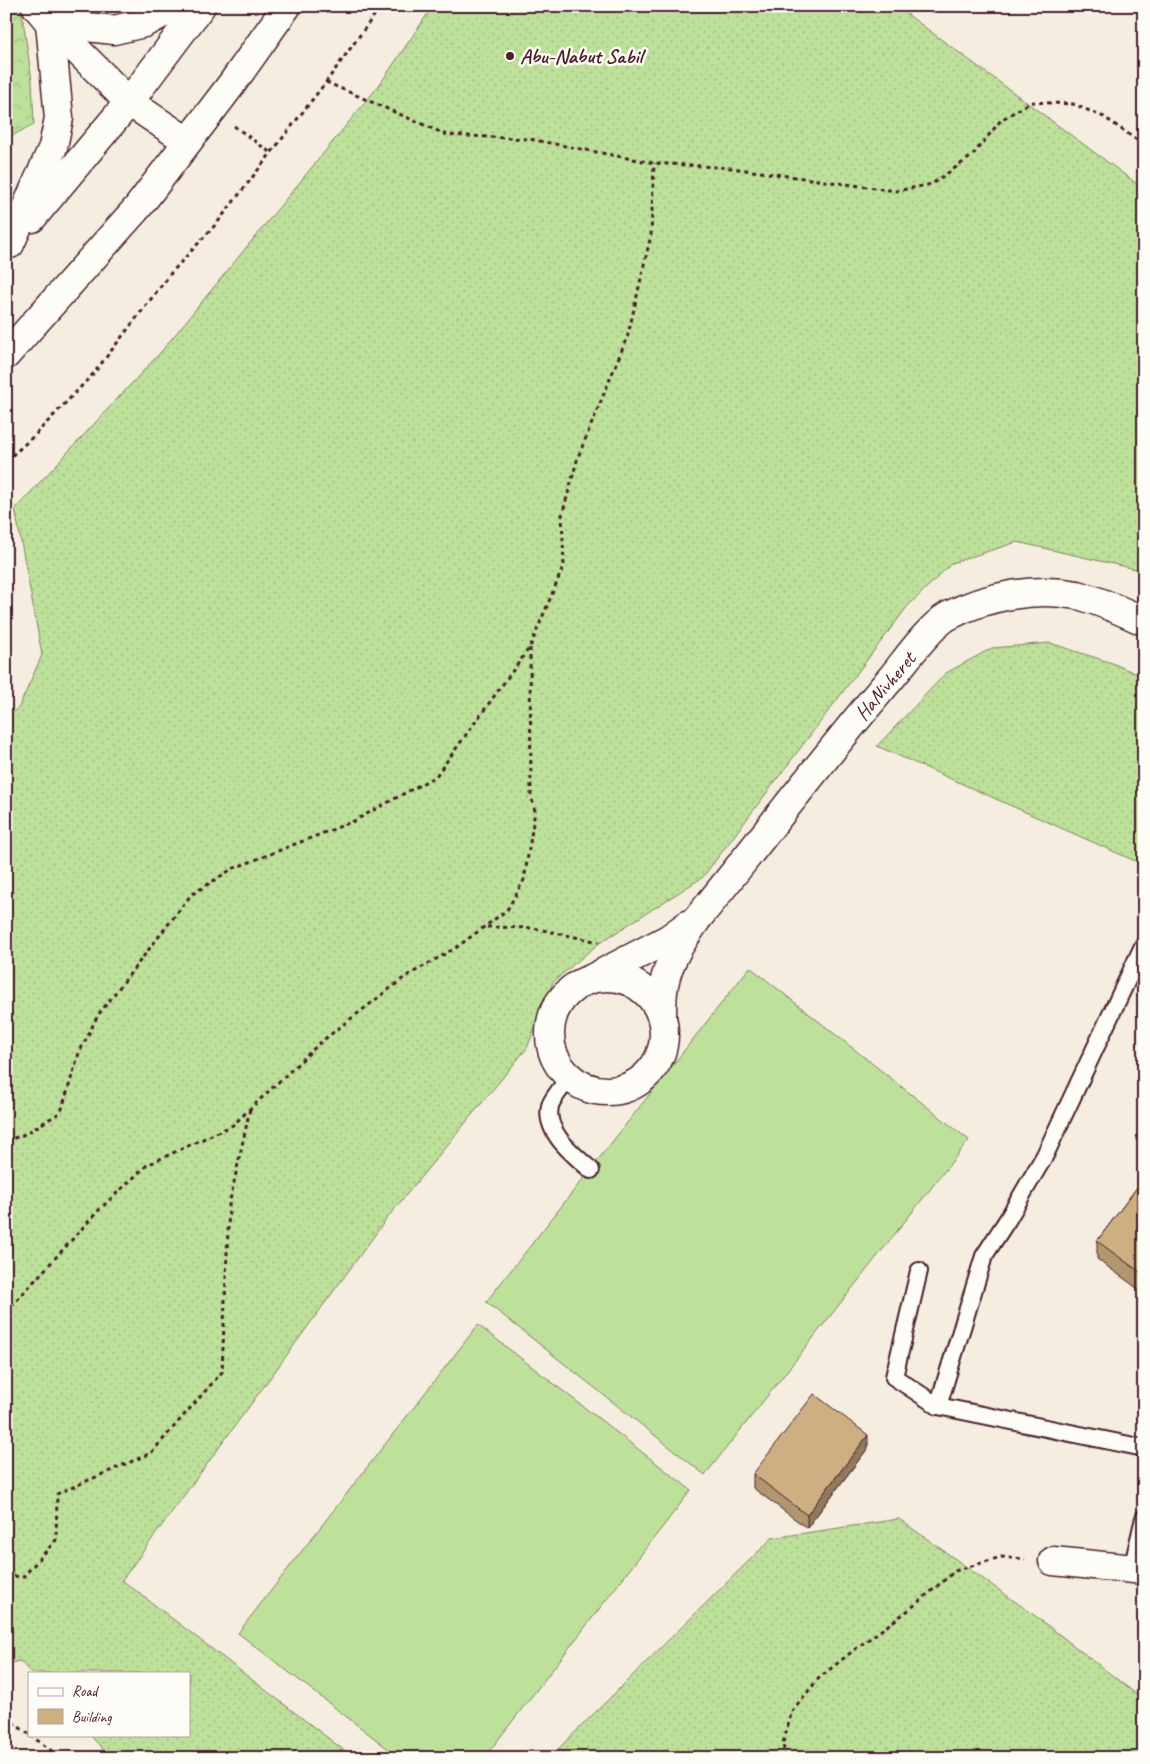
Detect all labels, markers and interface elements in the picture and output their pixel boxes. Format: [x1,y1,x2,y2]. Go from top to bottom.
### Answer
place label: Abu-Nabut Sabil [520,43,647,69]
marker: Abu-Nabut Sabil [504,50,516,62]
street label: HaNivheret [849,645,922,726]
legend [28,1672,190,1736]
text: Road [72,1682,99,1701]
text: Building [72,1708,112,1727]

